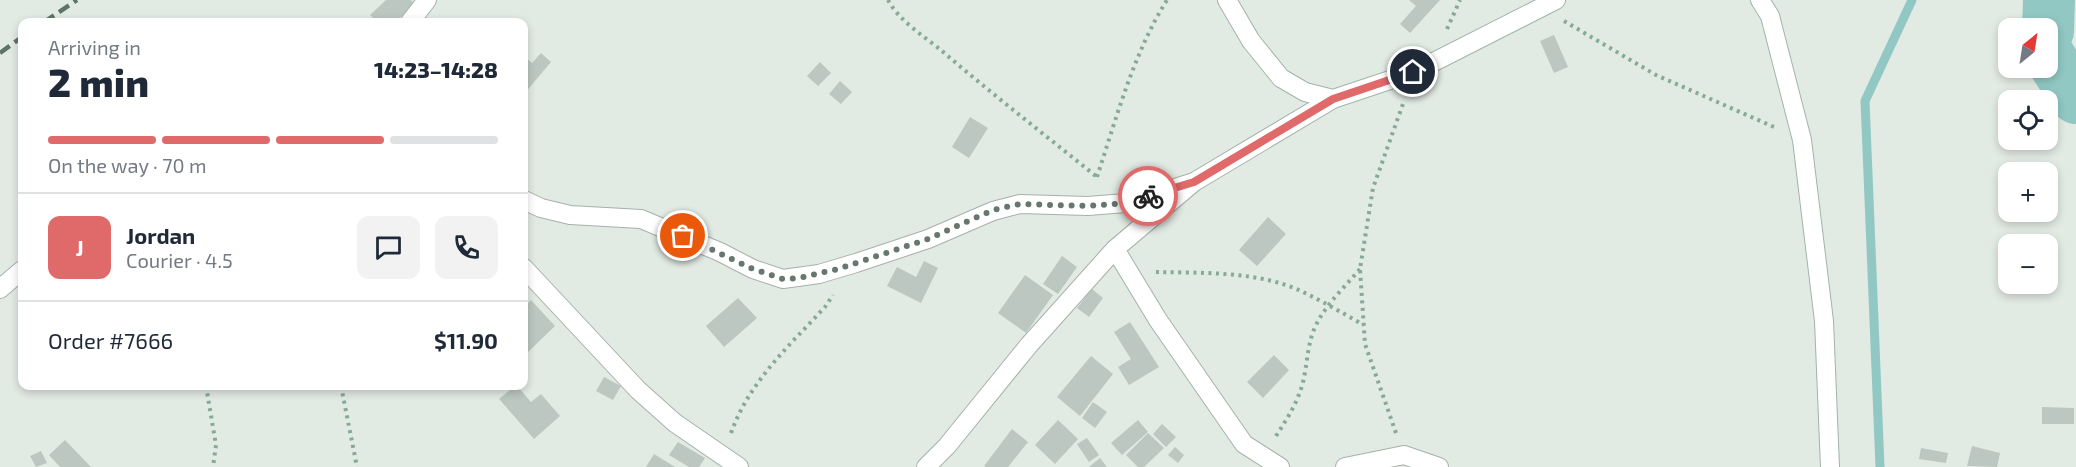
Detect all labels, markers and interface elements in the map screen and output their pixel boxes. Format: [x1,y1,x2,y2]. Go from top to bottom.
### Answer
north arrow [1998,18,2058,78]
map controls [1998,18,2058,294]
text: Arriving in [48,35,141,59]
pin [1387,46,1438,97]
icon: home [1396,55,1429,88]
text: 14:23–14:28 [374,56,498,82]
text: 2 min [48,58,149,105]
button: locate [1998,90,2058,150]
text: On the way · 70 m [48,153,207,177]
button: + [1998,162,2058,222]
courier [1118,166,1178,226]
icon: bike [1132,180,1165,213]
pin [657,210,708,261]
button: chat [357,216,420,279]
button: phone [435,216,498,279]
icon: bag [666,219,699,252]
text: Jordan [126,222,195,248]
text: J [75,234,84,260]
button: − [1998,234,2058,294]
text: Courier · 4.5 [126,248,233,272]
text: Order #7666 [48,327,173,353]
text: $11.90 [434,327,498,353]

